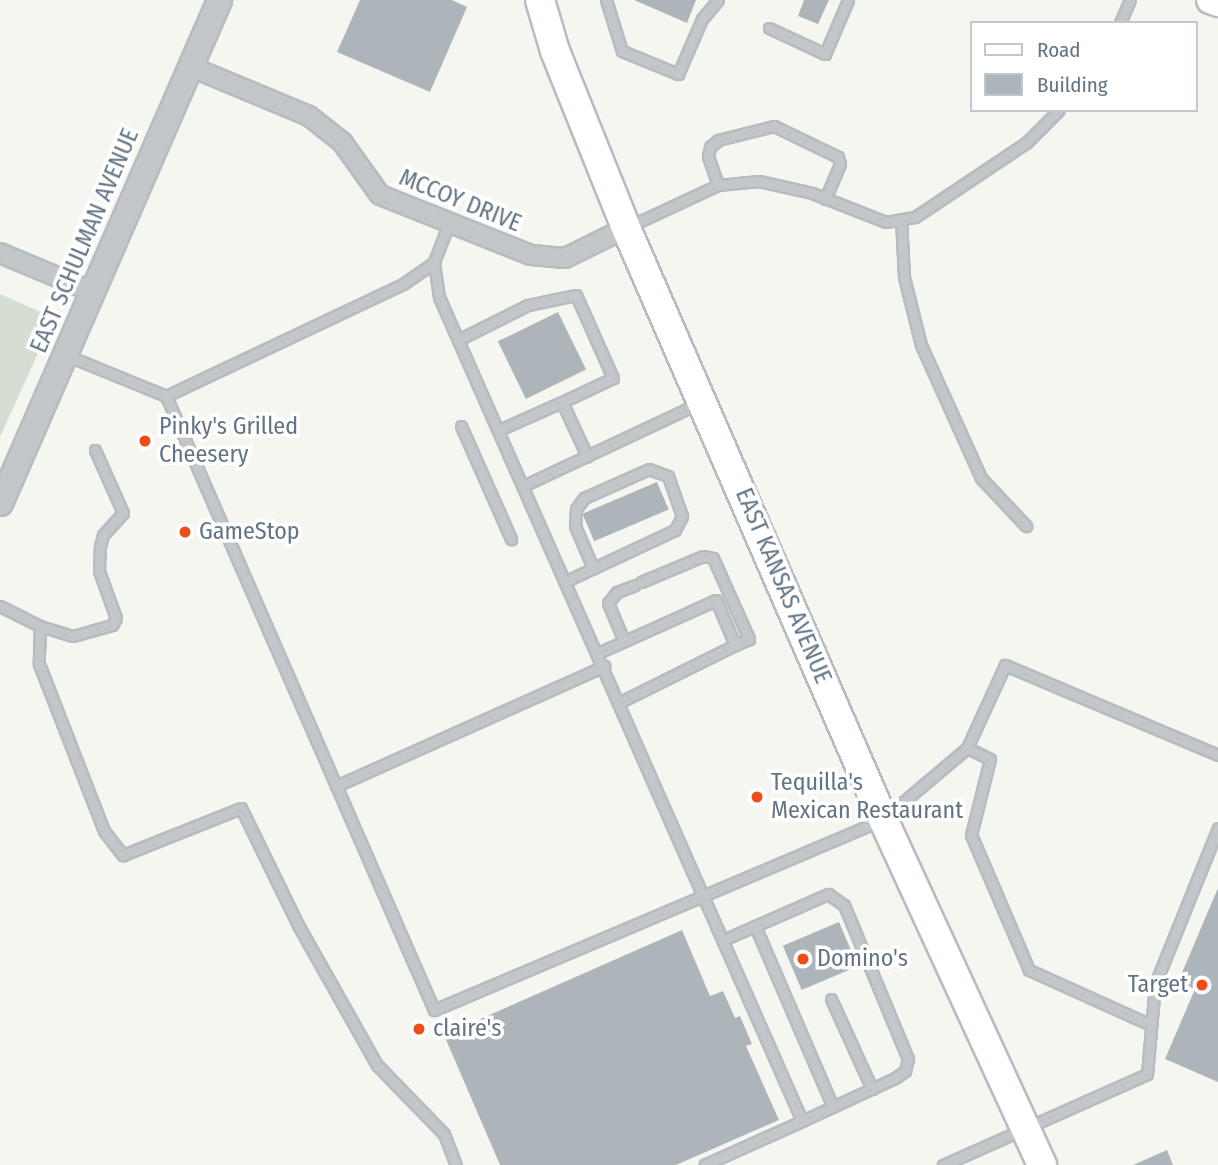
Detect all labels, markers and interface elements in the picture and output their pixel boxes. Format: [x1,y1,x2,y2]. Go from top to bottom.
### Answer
legend [970,21,1197,112]
text: Road [1037,37,1081,63]
text: Building [1037,72,1108,98]
street label: EAST SCHULMAN AVENUE [25,125,145,357]
street label: MCCOY DRIVE [395,163,525,239]
place label: Pinky's Grilled Cheesery [159,413,298,469]
marker: Pinky's Grilled Cheesery [137,433,153,449]
street label: EAST KANSAS AVENUE [729,484,837,688]
place label: GameStop [199,518,300,546]
marker: GameStop [177,524,193,540]
place label: Tequilla's Mexican Restaurant [771,769,963,825]
marker: Tequilla's Mexican Restaurant [749,789,765,805]
place label: Domino's [817,945,908,973]
marker: Domino's [795,951,811,967]
place label: Target [1128,971,1188,999]
marker: Target [1194,977,1210,993]
place label: claire's [433,1015,501,1043]
marker: claire's [411,1021,427,1037]

